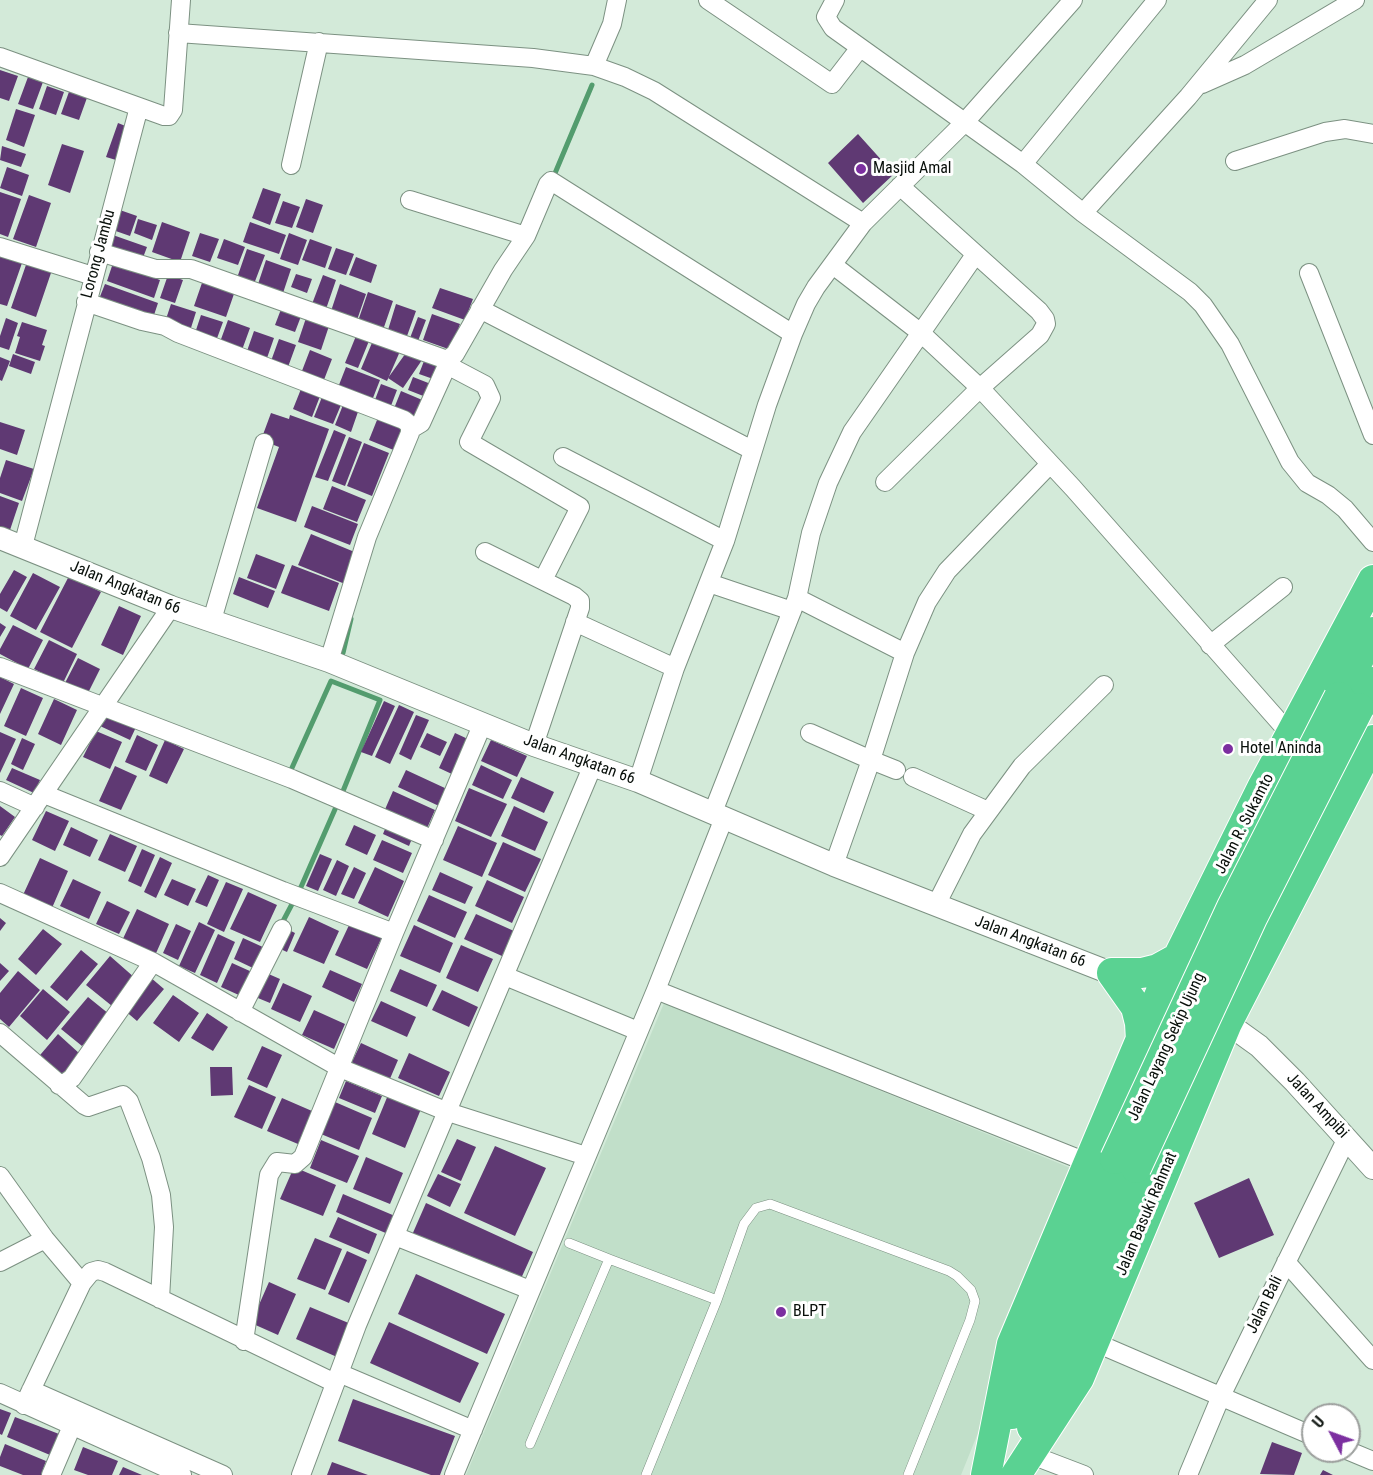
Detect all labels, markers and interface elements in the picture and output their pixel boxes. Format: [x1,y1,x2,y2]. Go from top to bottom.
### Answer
place label: Masjid Amal [873,159,952,179]
marker: Masjid Amal [854,162,868,176]
street label: Lorong Jambu [78,208,120,300]
street label: Jalan Angkatan 66 [67,557,183,619]
street label: Jalan Angkatan 66 [521,731,637,789]
place label: Hotel Aninda [1240,739,1322,759]
marker: Hotel Aninda [1221,742,1235,756]
street label: Jalan R. Sukamto [1211,771,1279,877]
street label: Jalan Angkatan 66 [972,912,1088,972]
street label: Jalan Layang Sekip Ujung [1124,970,1210,1124]
street label: Jalan Ampibi [1282,1069,1352,1143]
street label: Jalan Basuki Rahmat [1112,1149,1182,1279]
street label: Jalan Bali [1243,1273,1287,1337]
place label: BLPT [793,1302,827,1322]
marker: BLPT [774,1305,788,1319]
north arrow [1301,1403,1361,1463]
text: U [1308,1412,1329,1432]

